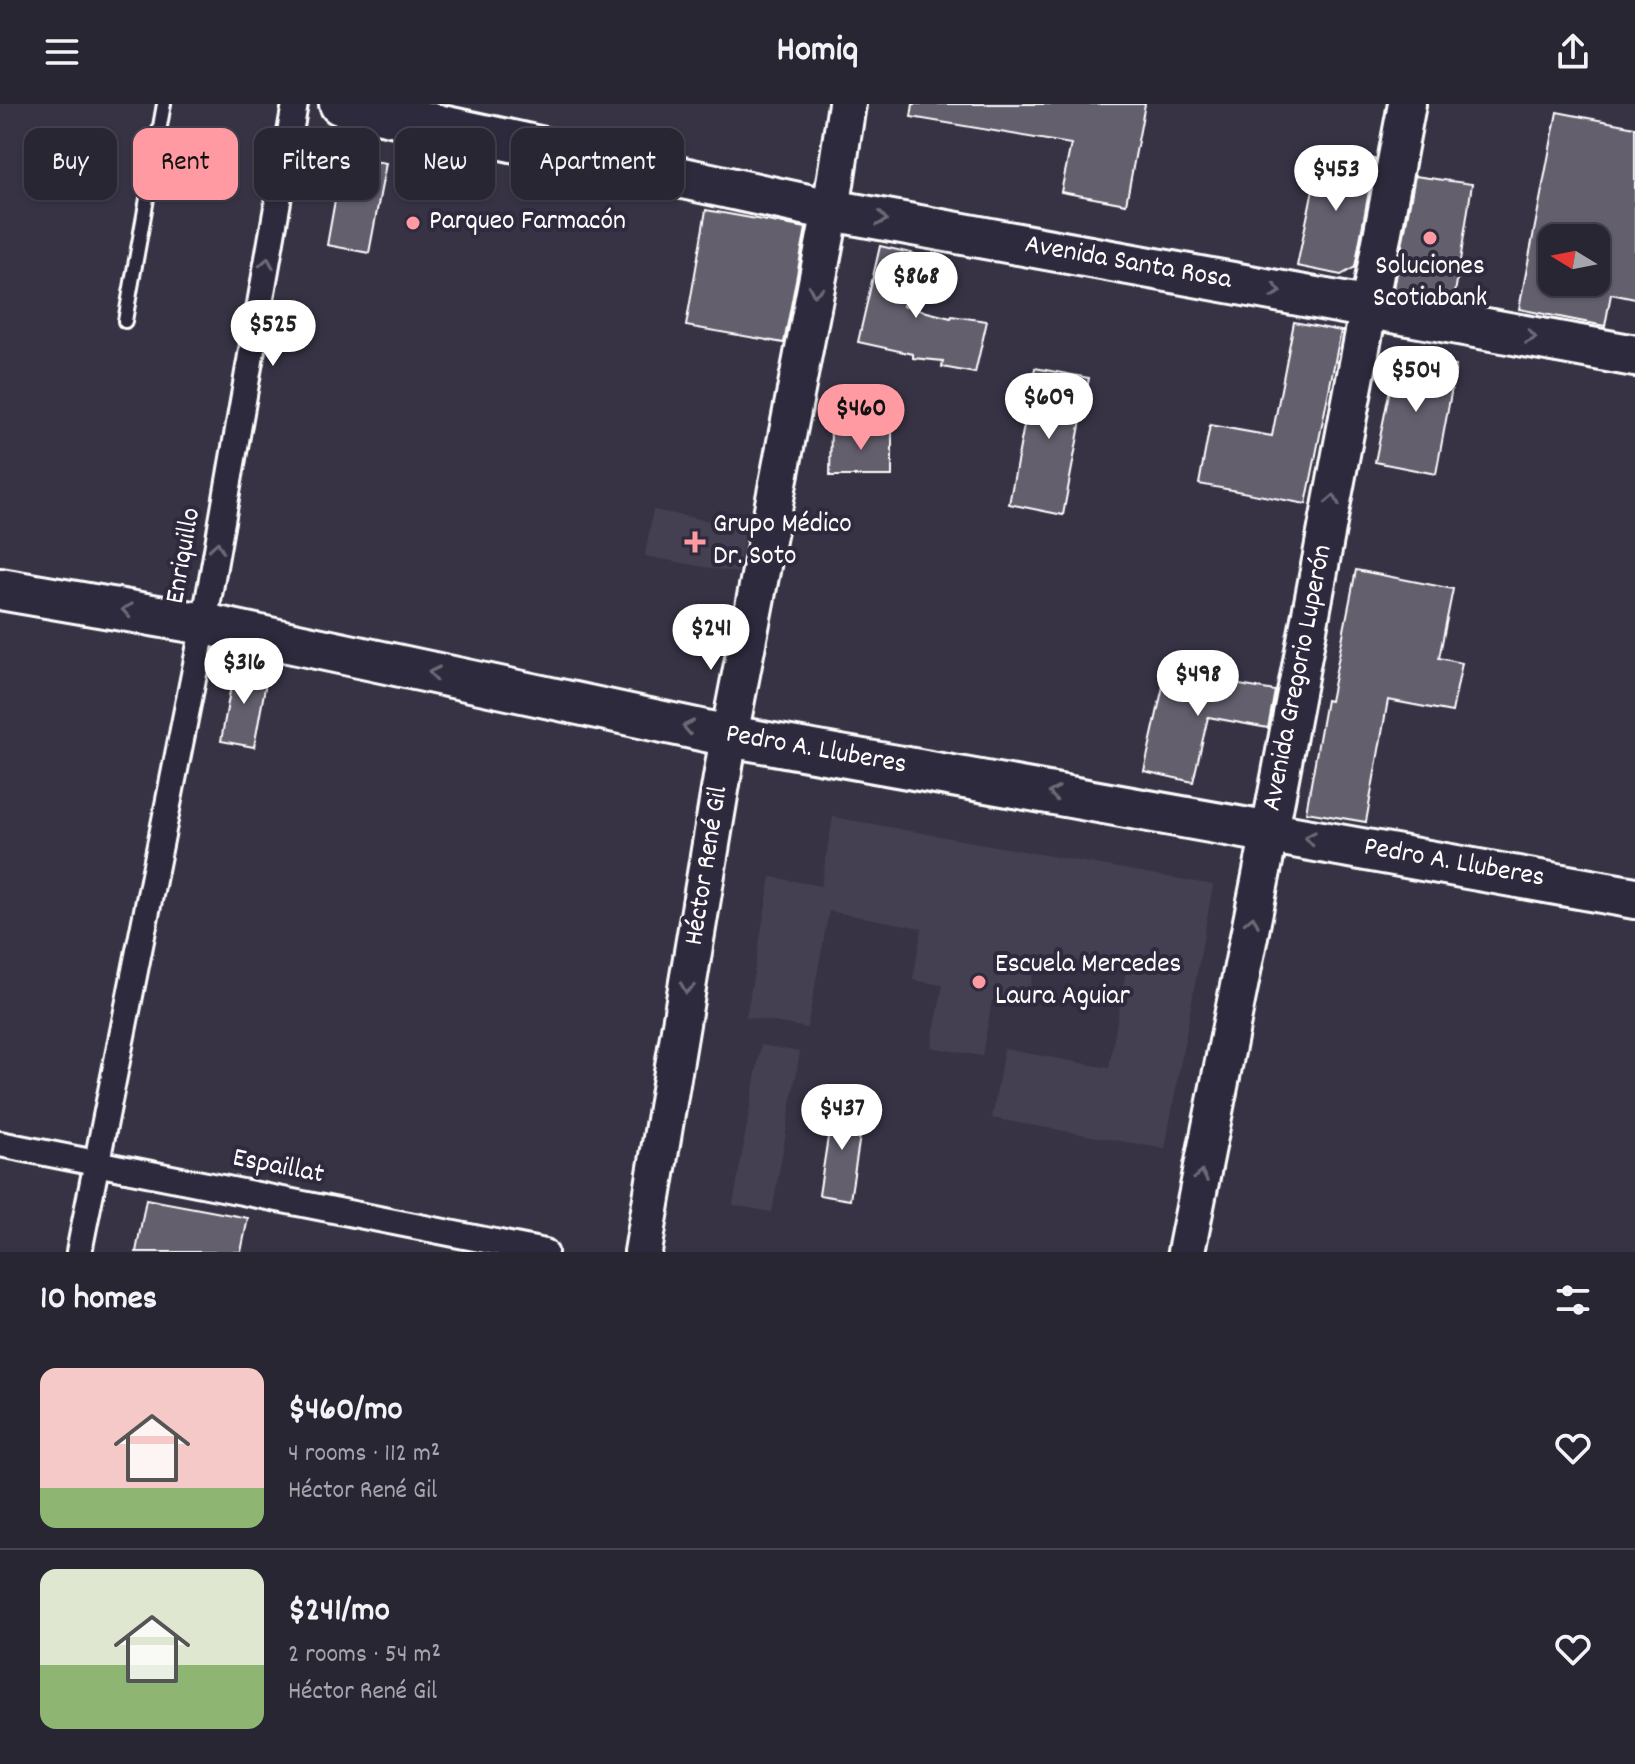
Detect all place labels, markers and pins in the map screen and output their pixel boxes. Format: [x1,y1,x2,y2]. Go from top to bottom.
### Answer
pin: $453 [1289,145,1383,213]
place label: Parqueo Farmacón [429,203,626,243]
marker: Parqueo Farmacón [404,214,422,232]
marker: Soluciones Scotiabank [1421,229,1439,247]
place label: Soluciones Scotiabank [1373,248,1487,320]
pin: $868 [869,252,963,320]
pin: $525 [226,300,320,368]
pin: $504 [1369,346,1463,414]
pin: $609 [1002,373,1096,441]
pin: $460 [814,384,908,452]
place label: Grupo Médico Dr. Soto [713,506,852,578]
marker: Grupo Médico Dr. Soto [684,531,706,553]
pin: $241 [664,604,758,672]
pin: $316 [197,638,291,706]
pin: $498 [1151,650,1245,718]
place label: Escuela Mercedes Laura Aguiar [995,946,1181,1018]
marker: Escuela Mercedes Laura Aguiar [970,973,988,991]
pin: $437 [795,1084,889,1152]

